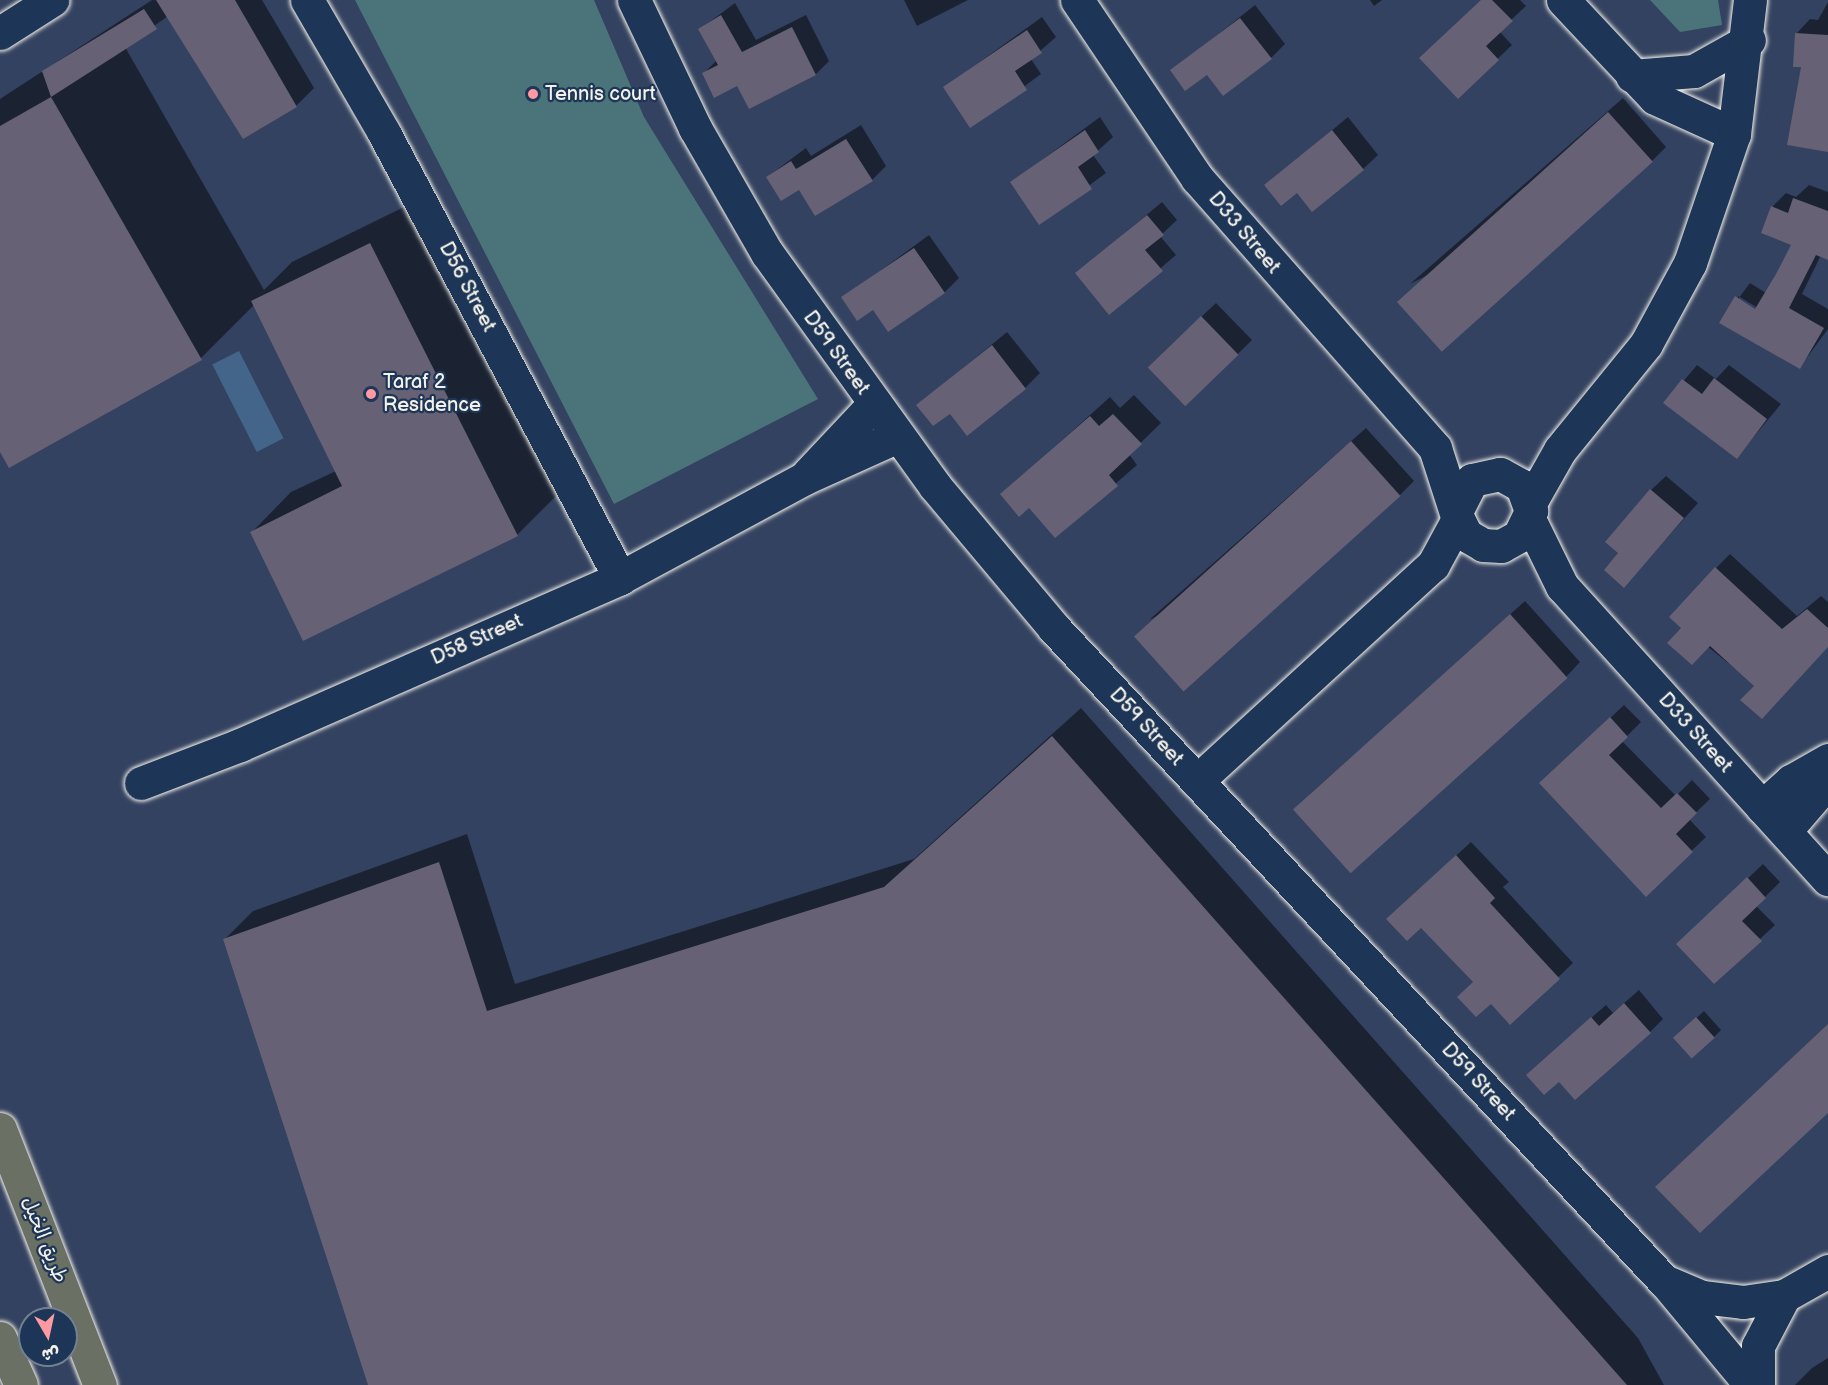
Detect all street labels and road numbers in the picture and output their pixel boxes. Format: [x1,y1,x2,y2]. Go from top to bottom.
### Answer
street label: D33 Street [1203,187,1285,279]
street label: D56 Street [433,238,501,336]
street label: D59 Street [798,306,874,400]
street label: D58 Street [427,609,527,671]
street label: D59 Street [1104,683,1188,771]
street label: D33 Street [1653,688,1737,778]
street label: D59 Street [1436,1038,1520,1126]
street label: طريق الخيل [16,1193,72,1287]

